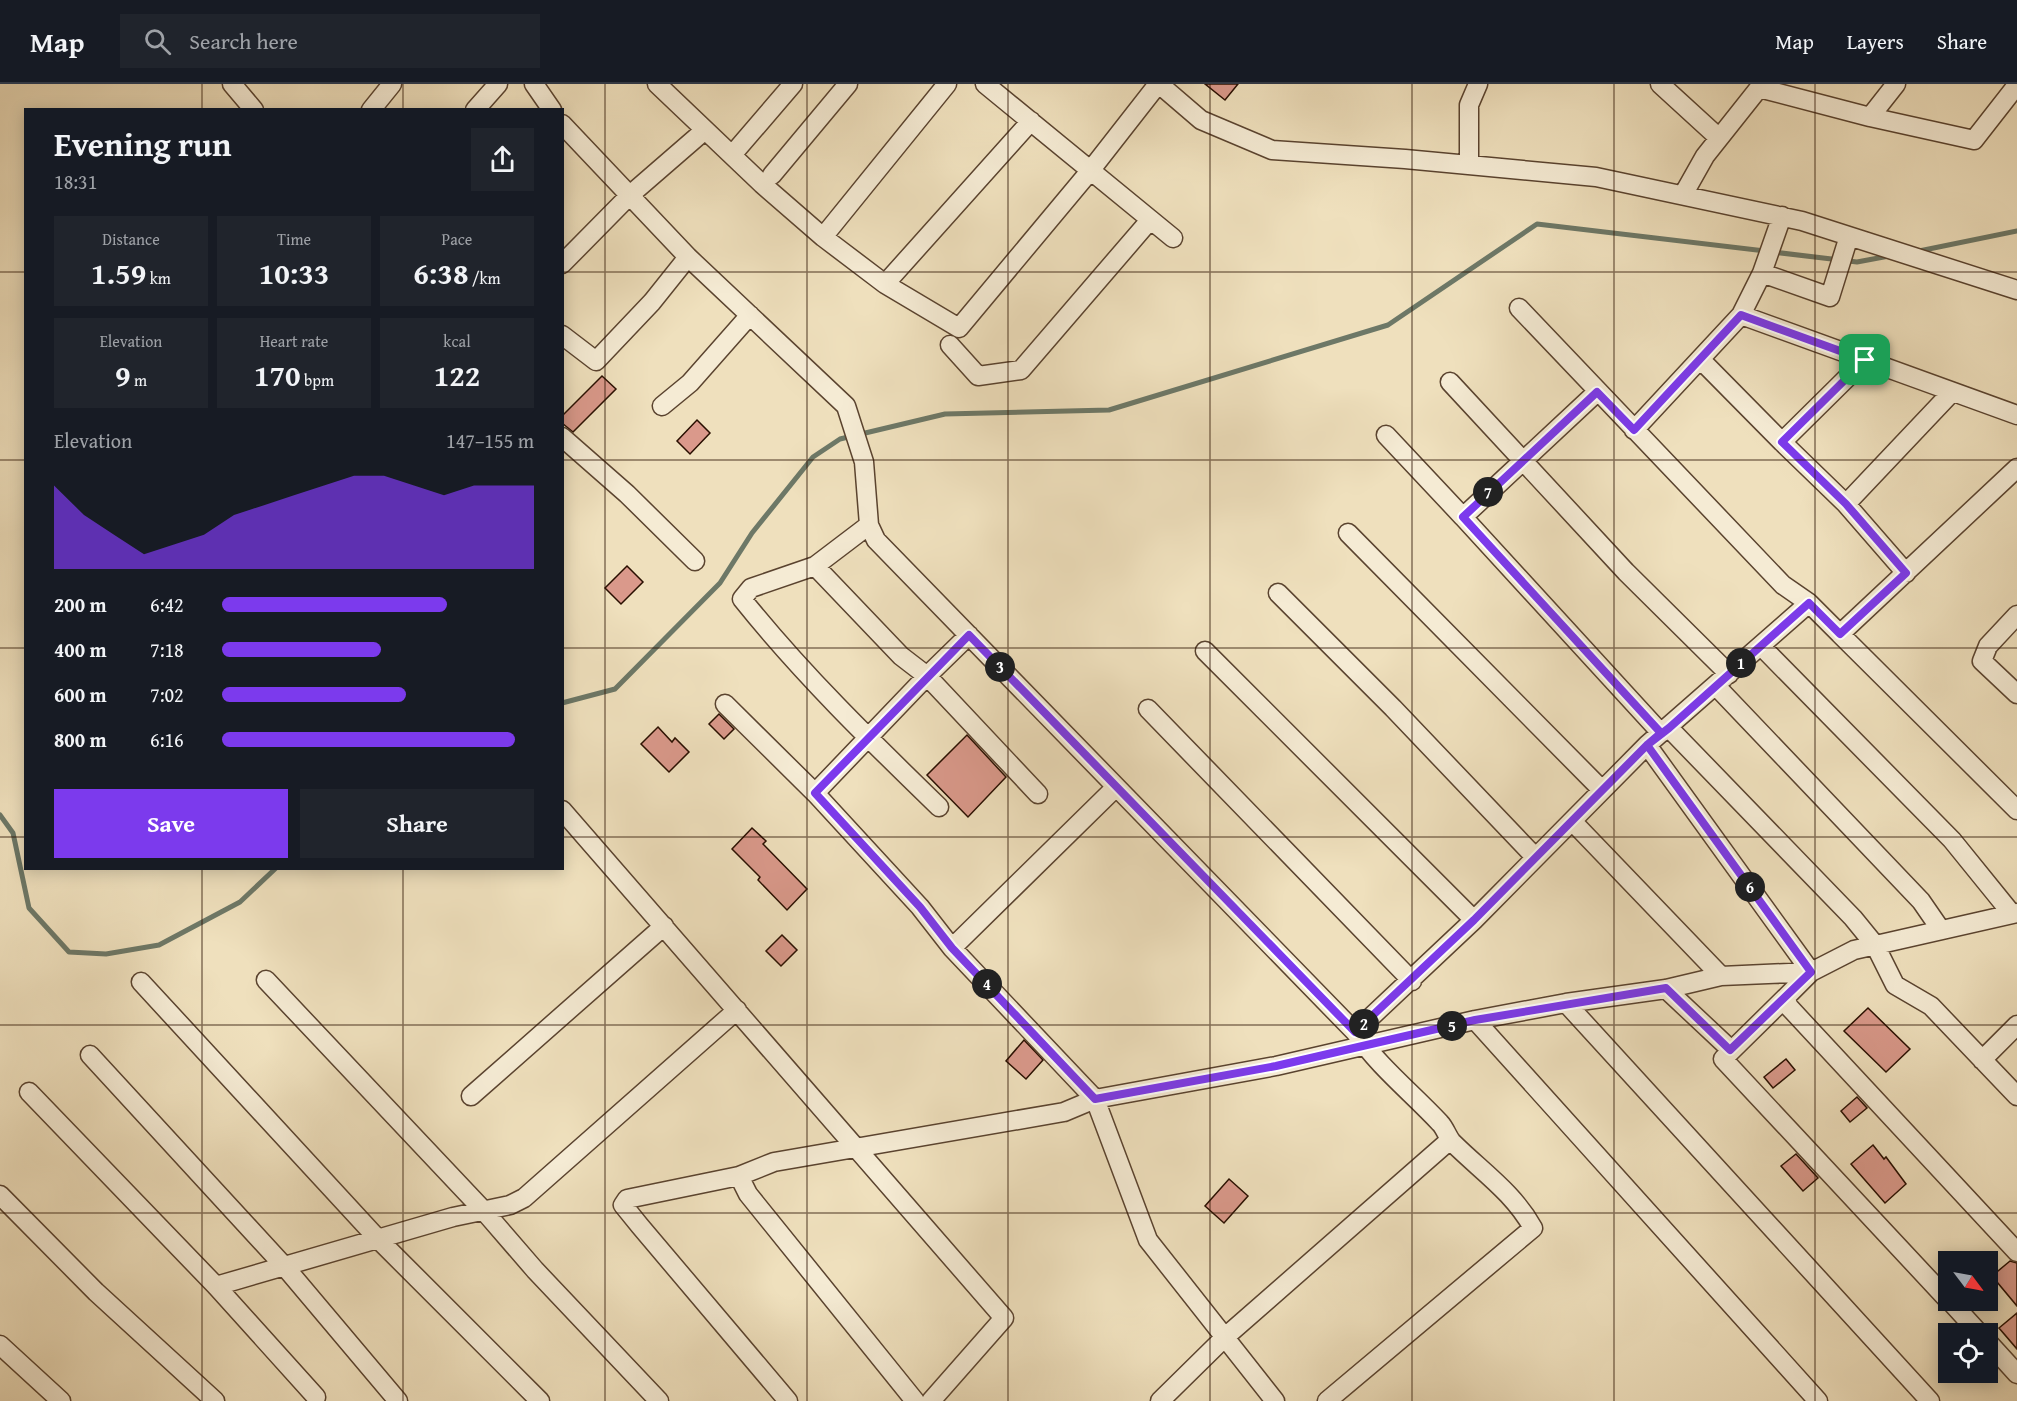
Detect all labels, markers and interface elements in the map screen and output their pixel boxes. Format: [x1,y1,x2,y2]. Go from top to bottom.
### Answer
search box [120,14,540,68]
text: Map [30,21,84,62]
icon: search [141,25,174,58]
text: Search here [189,25,298,57]
text: Map [1775,26,1814,57]
text: Layers [1847,26,1904,57]
text: Share [1937,26,1987,57]
text: Evening run [54,120,231,168]
button: share [471,128,534,191]
text: 18:31 [54,167,97,196]
text: Distance [102,227,160,251]
text: Time [277,227,311,251]
text: Pace [442,227,472,251]
text: 1.59 [91,251,146,295]
text: 10:33 [259,251,329,295]
text: 6:38 [413,251,468,295]
text: km [146,266,171,290]
text: /km [468,266,501,290]
text: Elevation [100,329,162,353]
text: Heart rate [260,329,328,353]
text: kcal [443,329,471,353]
pin [1839,334,1890,385]
icon: arrive [1848,343,1881,376]
text: 9 [115,353,130,397]
text: 170 [254,353,301,397]
text: 122 [434,353,480,397]
text: m [130,368,147,392]
text: bpm [301,368,334,392]
text: Elevation [54,426,132,455]
text: 147–155 m [446,426,534,455]
pin: 7 [1473,477,1503,507]
text: 7 [1484,480,1492,504]
text: 200 m [54,590,107,619]
text: 6:42 [150,590,184,619]
text: 400 m [54,635,107,664]
text: 7:18 [150,635,184,664]
pin: 1 [1726,648,1756,678]
text: 1 [1737,651,1745,675]
pin: 3 [985,652,1015,682]
text: 3 [996,655,1004,679]
text: 600 m [54,680,107,709]
text: 7:02 [150,680,184,709]
text: 800 m [54,725,107,754]
text: 6:16 [150,725,184,754]
button: Save [54,789,288,858]
button: Share [300,789,534,858]
pin: 6 [1735,872,1765,902]
text: 6 [1746,875,1754,899]
pin: 4 [972,969,1002,999]
text: 4 [983,972,991,996]
pin: 2 [1349,1009,1379,1039]
pin: 5 [1437,1011,1467,1041]
text: 2 [1360,1012,1368,1036]
text: 5 [1448,1014,1456,1038]
north arrow [1938,1251,1998,1311]
map controls [1938,1251,1998,1383]
button: locate [1938,1323,1998,1383]

